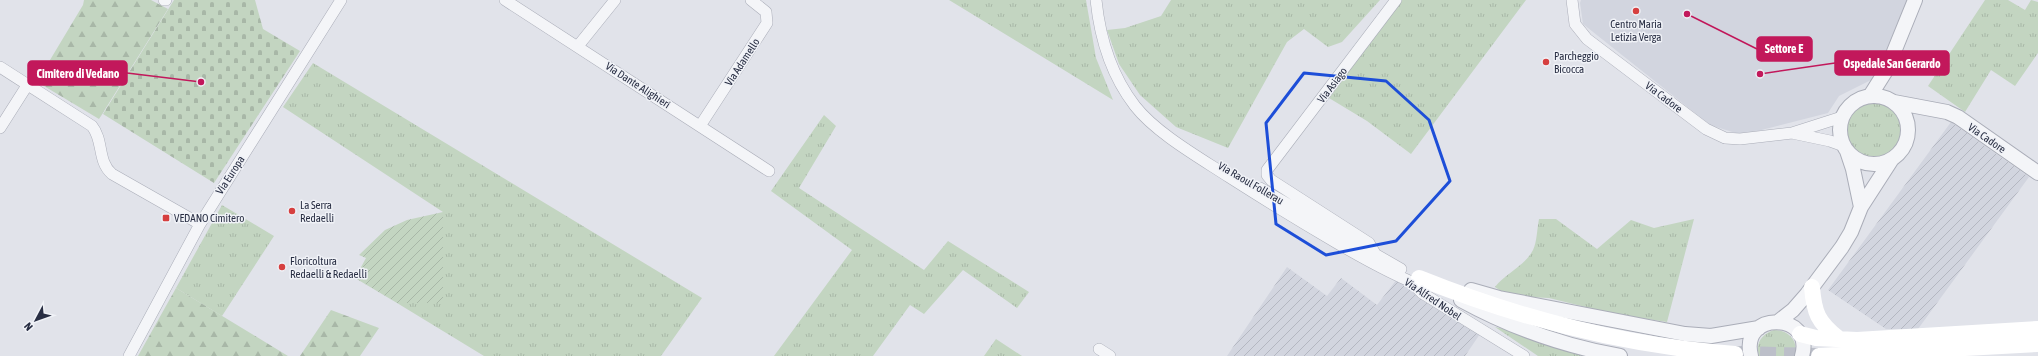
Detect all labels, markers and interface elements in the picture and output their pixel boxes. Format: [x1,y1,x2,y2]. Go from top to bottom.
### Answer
marker: Centro Maria Letizia Verga [1631,6,1641,16]
place label: Centro Maria Letizia Verga [1610,18,1662,43]
street label: Via Adamello [722,36,762,88]
callout: Settore E [1757,37,1812,61]
text: Settore E [1765,42,1803,56]
place label: Parcheggio Bicocca [1554,50,1599,75]
callout: Ospedale San Gerardo [1835,51,1949,75]
marker: Parcheggio Bicocca [1541,57,1551,67]
text: Ospedale San Gerardo [1843,57,1941,71]
street label: Via Dante Alighieri [603,60,673,110]
callout: Cimitero di Vedano [28,61,127,85]
street label: Via Asiago [1315,65,1349,105]
text: Cimitero di Vedano [37,67,120,81]
street label: Via Cadore [1643,79,1685,115]
street label: Via Cadore [1966,121,2008,155]
street label: Via Europa [213,154,247,196]
street label: Via Raoul Follerau [1216,159,1286,207]
place label: La Serra Redaelli [300,199,334,224]
marker: La Serra Redaelli [287,206,297,216]
place label: VEDANO Cimitero [174,212,244,224]
marker: VEDANO Cimitero [161,213,171,223]
place label: Floricoltura Redaelli & Redaelli [290,255,367,280]
marker: Floricoltura Redaelli & Redaelli [277,262,287,272]
street label: Via Alfred Nobel [1402,276,1464,322]
north arrow [16,300,56,340]
text: N [22,320,35,333]

